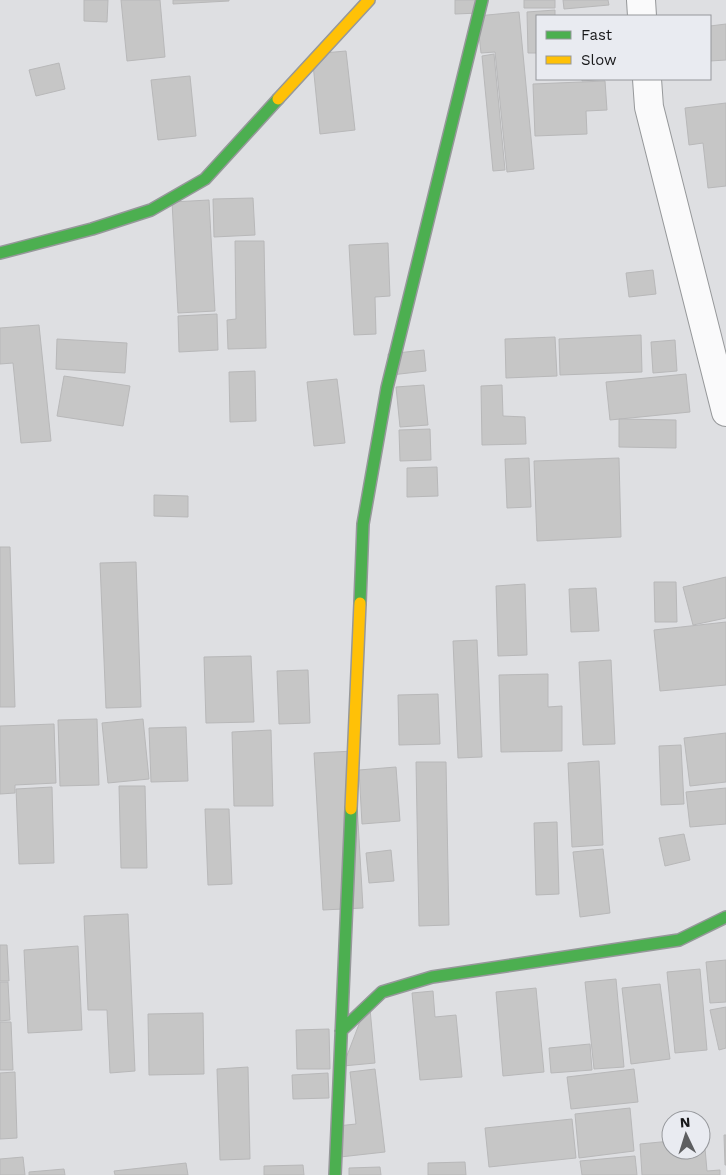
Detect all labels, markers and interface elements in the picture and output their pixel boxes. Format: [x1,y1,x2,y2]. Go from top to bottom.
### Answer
legend [536,15,711,80]
text: Fast [581,26,613,44]
text: Slow [581,51,617,69]
north arrow [661,1110,711,1160]
text: N [679,1114,691,1130]

